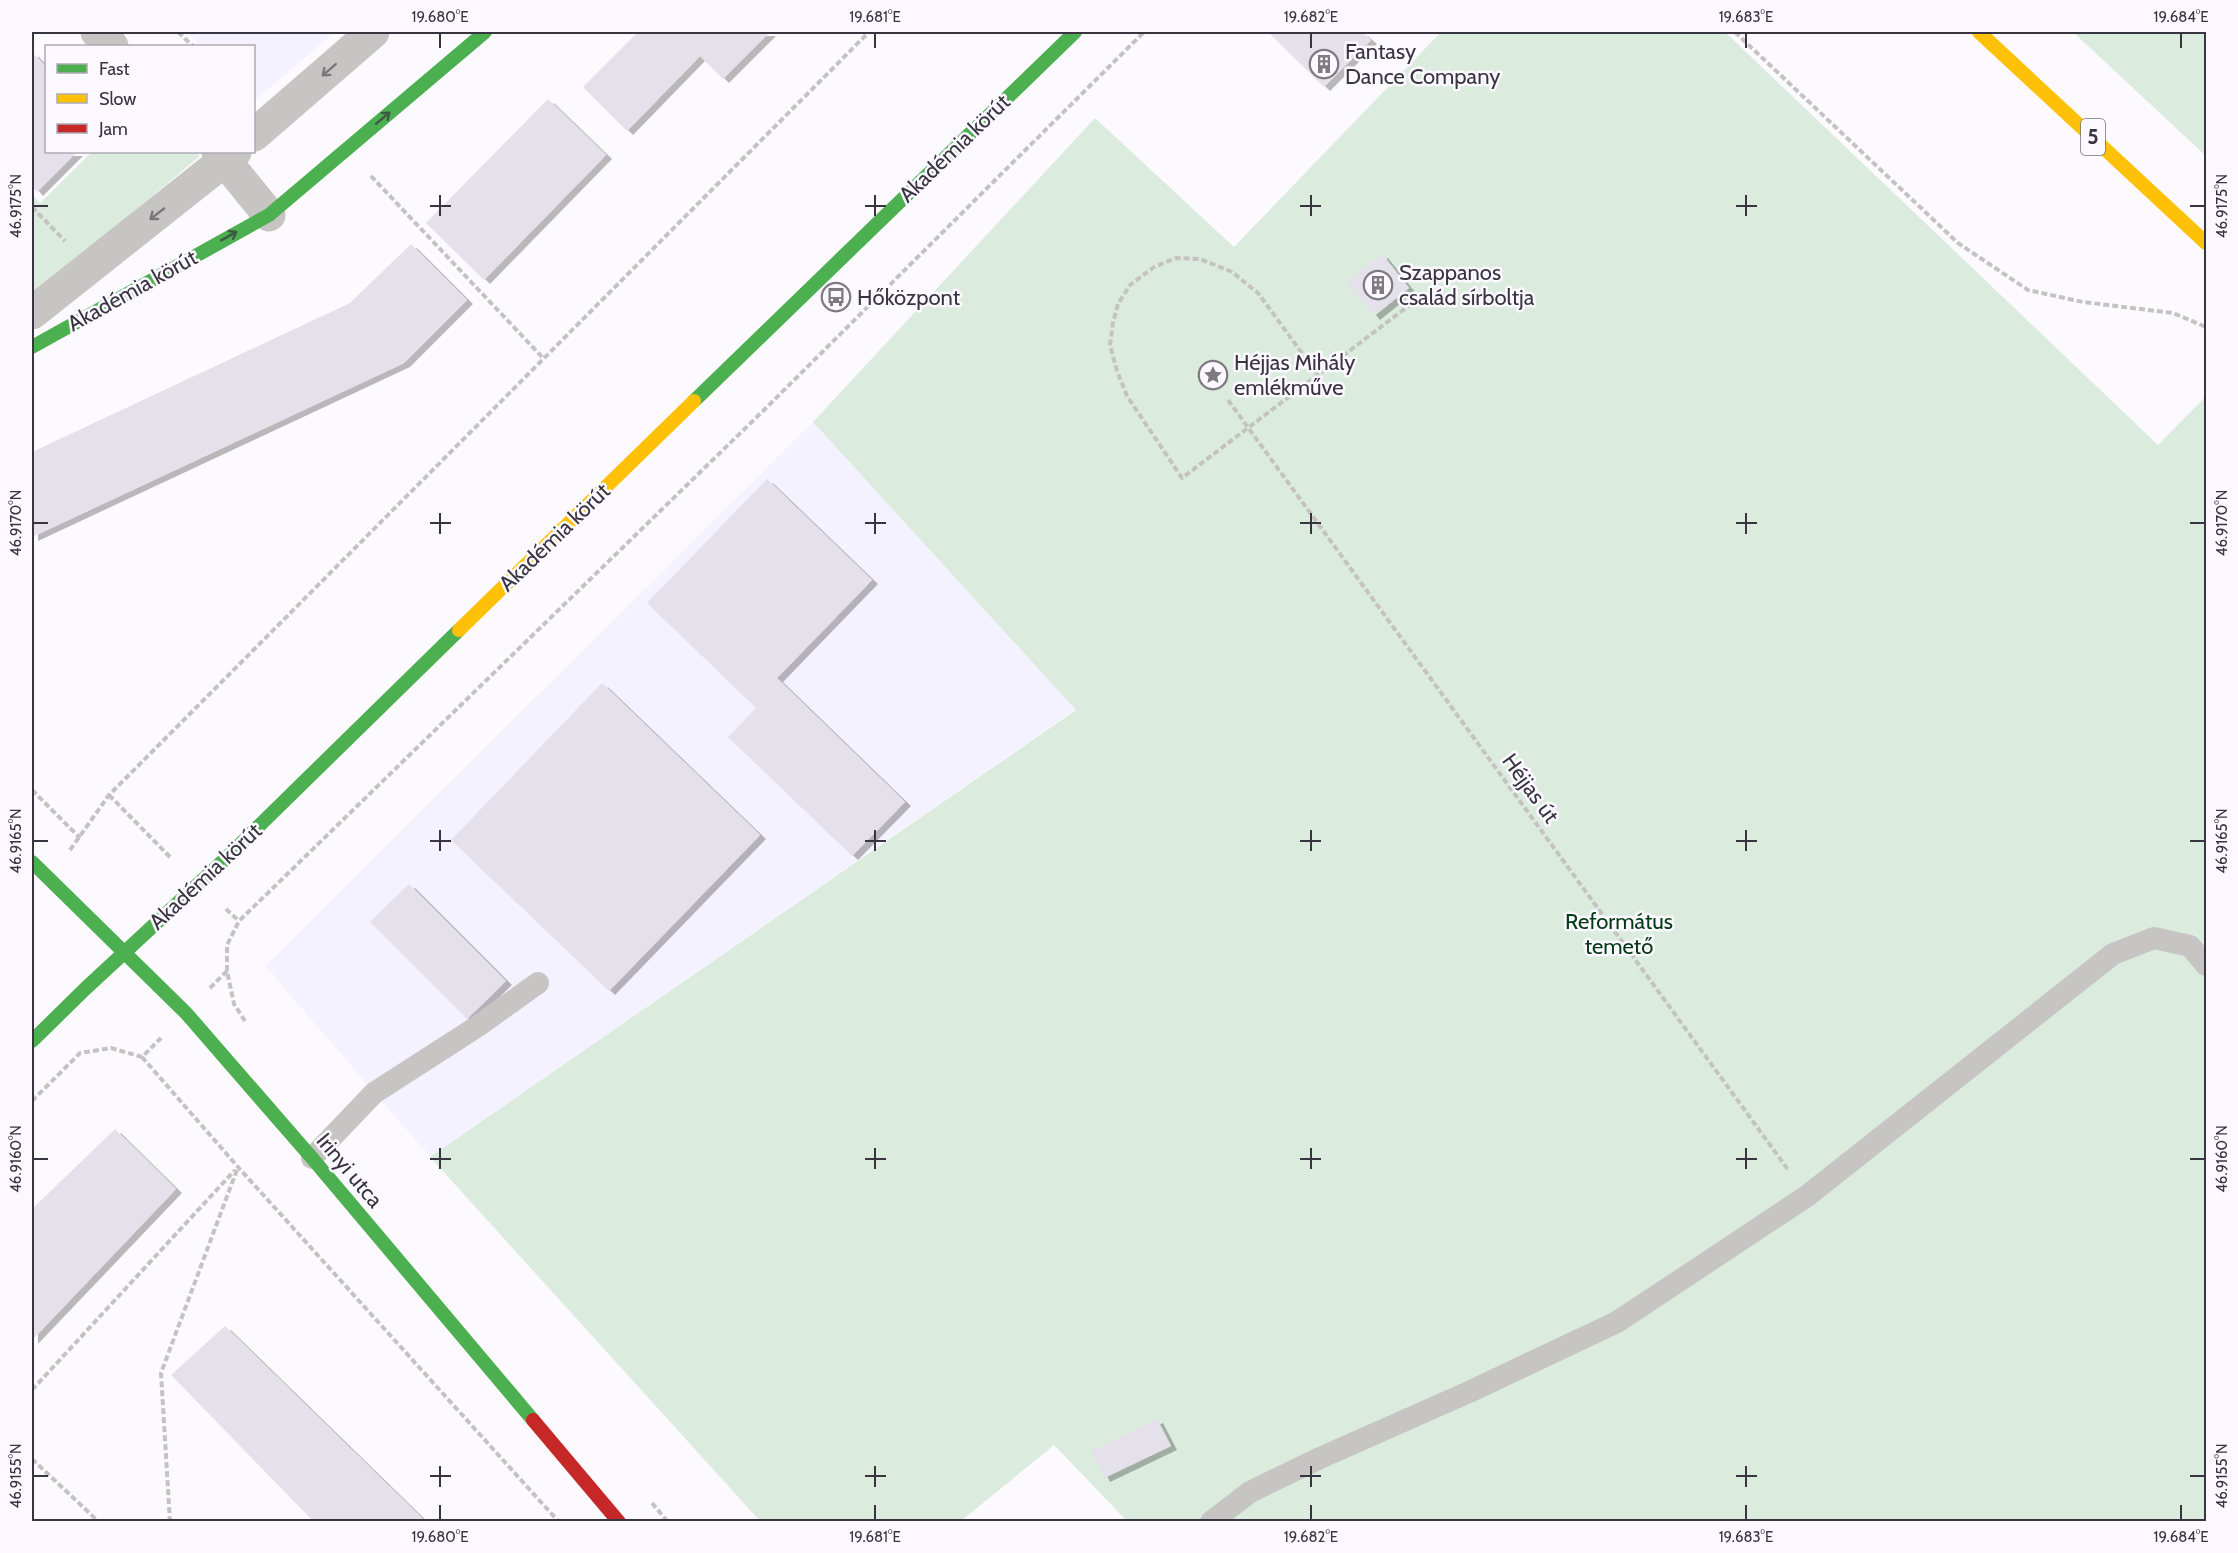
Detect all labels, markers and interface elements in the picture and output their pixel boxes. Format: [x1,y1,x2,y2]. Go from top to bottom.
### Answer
text: 19.680°E [412,8,468,26]
text: 19.681°E [849,8,901,26]
text: 19.682°E [1284,8,1338,26]
text: 19.683°E [1719,8,1773,26]
text: 19.684°E [2154,8,2209,26]
place label: Fantasy Dance Company [1345,38,1500,90]
legend [45,45,255,153]
building icon: Fantasy Dance Company [1308,48,1340,80]
text: Fast [99,58,130,80]
one-way arrow [322,63,337,77]
text: Slow [99,88,136,110]
street label: Akadémia körút [893,88,1016,208]
one-way arrow [375,111,390,125]
text: Jam [98,118,128,140]
road number: 5 [2081,119,2105,155]
text: 46.9175°N [7,174,25,238]
text: 46.9175°N [2213,174,2231,238]
one-way arrow [149,208,165,221]
one-way arrow [220,230,237,242]
street label: Akadémia körút [63,243,202,337]
place label: Szappanos család sírboltja [1399,259,1535,311]
building icon: Szappanos család sírboltja [1362,269,1394,301]
bus stop icon: Hőközpont [820,281,852,313]
place label: Hőközpont [857,284,961,311]
place label: Héjjas Mihály emlékműve [1234,349,1355,401]
place icon: Héjjas Mihály emlékműve [1197,359,1229,391]
street label: Akadémia körút [493,477,616,597]
text: 46.9170°N [7,490,25,556]
text: 46.9170°N [2213,490,2231,556]
street label: Héjjas út [1496,748,1565,829]
text: 46.9165°N [7,808,25,874]
text: 46.9165°N [2213,808,2231,874]
street label: Akadémia körút [143,817,268,935]
park label: Református temető [1565,908,1673,960]
text: 46.9160°N [7,1125,25,1193]
text: 46.9160°N [2213,1125,2231,1193]
street label: Irinyi utca [311,1127,389,1213]
text: 46.9155°N [7,1444,25,1508]
text: 46.9155°N [2213,1444,2231,1508]
text: 19.680°E [412,1528,468,1546]
text: 19.681°E [849,1528,901,1546]
text: 19.682°E [1284,1528,1338,1546]
text: 19.683°E [1719,1528,1773,1546]
text: 19.684°E [2154,1528,2209,1546]

